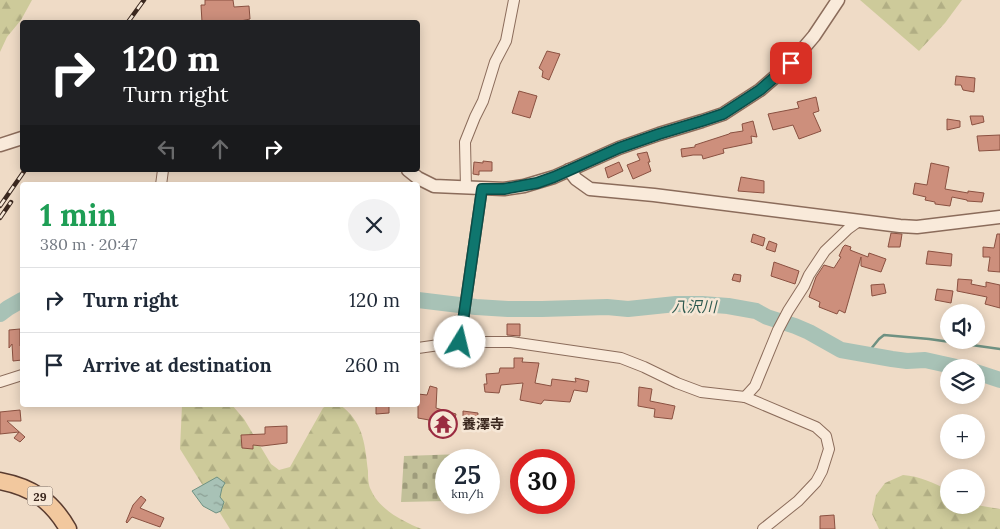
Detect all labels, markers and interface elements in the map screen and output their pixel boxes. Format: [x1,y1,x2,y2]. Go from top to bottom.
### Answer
text: 120 m [123,36,220,81]
icon: right [40,40,105,105]
pin [770,42,812,84]
icon: arrive [777,49,805,77]
text: Turn right [123,80,228,108]
icon: left [153,135,181,163]
icon: ahead [206,135,234,163]
icon: right [259,135,287,163]
text: 1 min [40,196,117,234]
button: close [348,199,400,251]
text: 380 m · 20:47 [40,234,137,254]
icon: right [40,286,68,314]
text: Turn right [83,288,179,312]
text: 120 m [349,288,400,312]
water label: 八沢川 [671,297,718,316]
map controls [940,304,985,514]
button: sound [940,304,985,349]
position arrow [433,315,485,367]
icon: arrive [40,351,68,379]
text: Arrive at destination [83,353,272,377]
text: 260 m [345,353,400,377]
button: layers [940,359,985,404]
temple icon: 養澤寺 [428,409,458,439]
button: + [940,414,985,459]
place label: 養澤寺 [462,415,504,433]
speed limit sign: 30 [510,449,575,514]
text: 25 [454,459,481,491]
button: − [940,469,985,514]
road number: 29 [28,486,52,506]
text: km/h [451,486,484,501]

